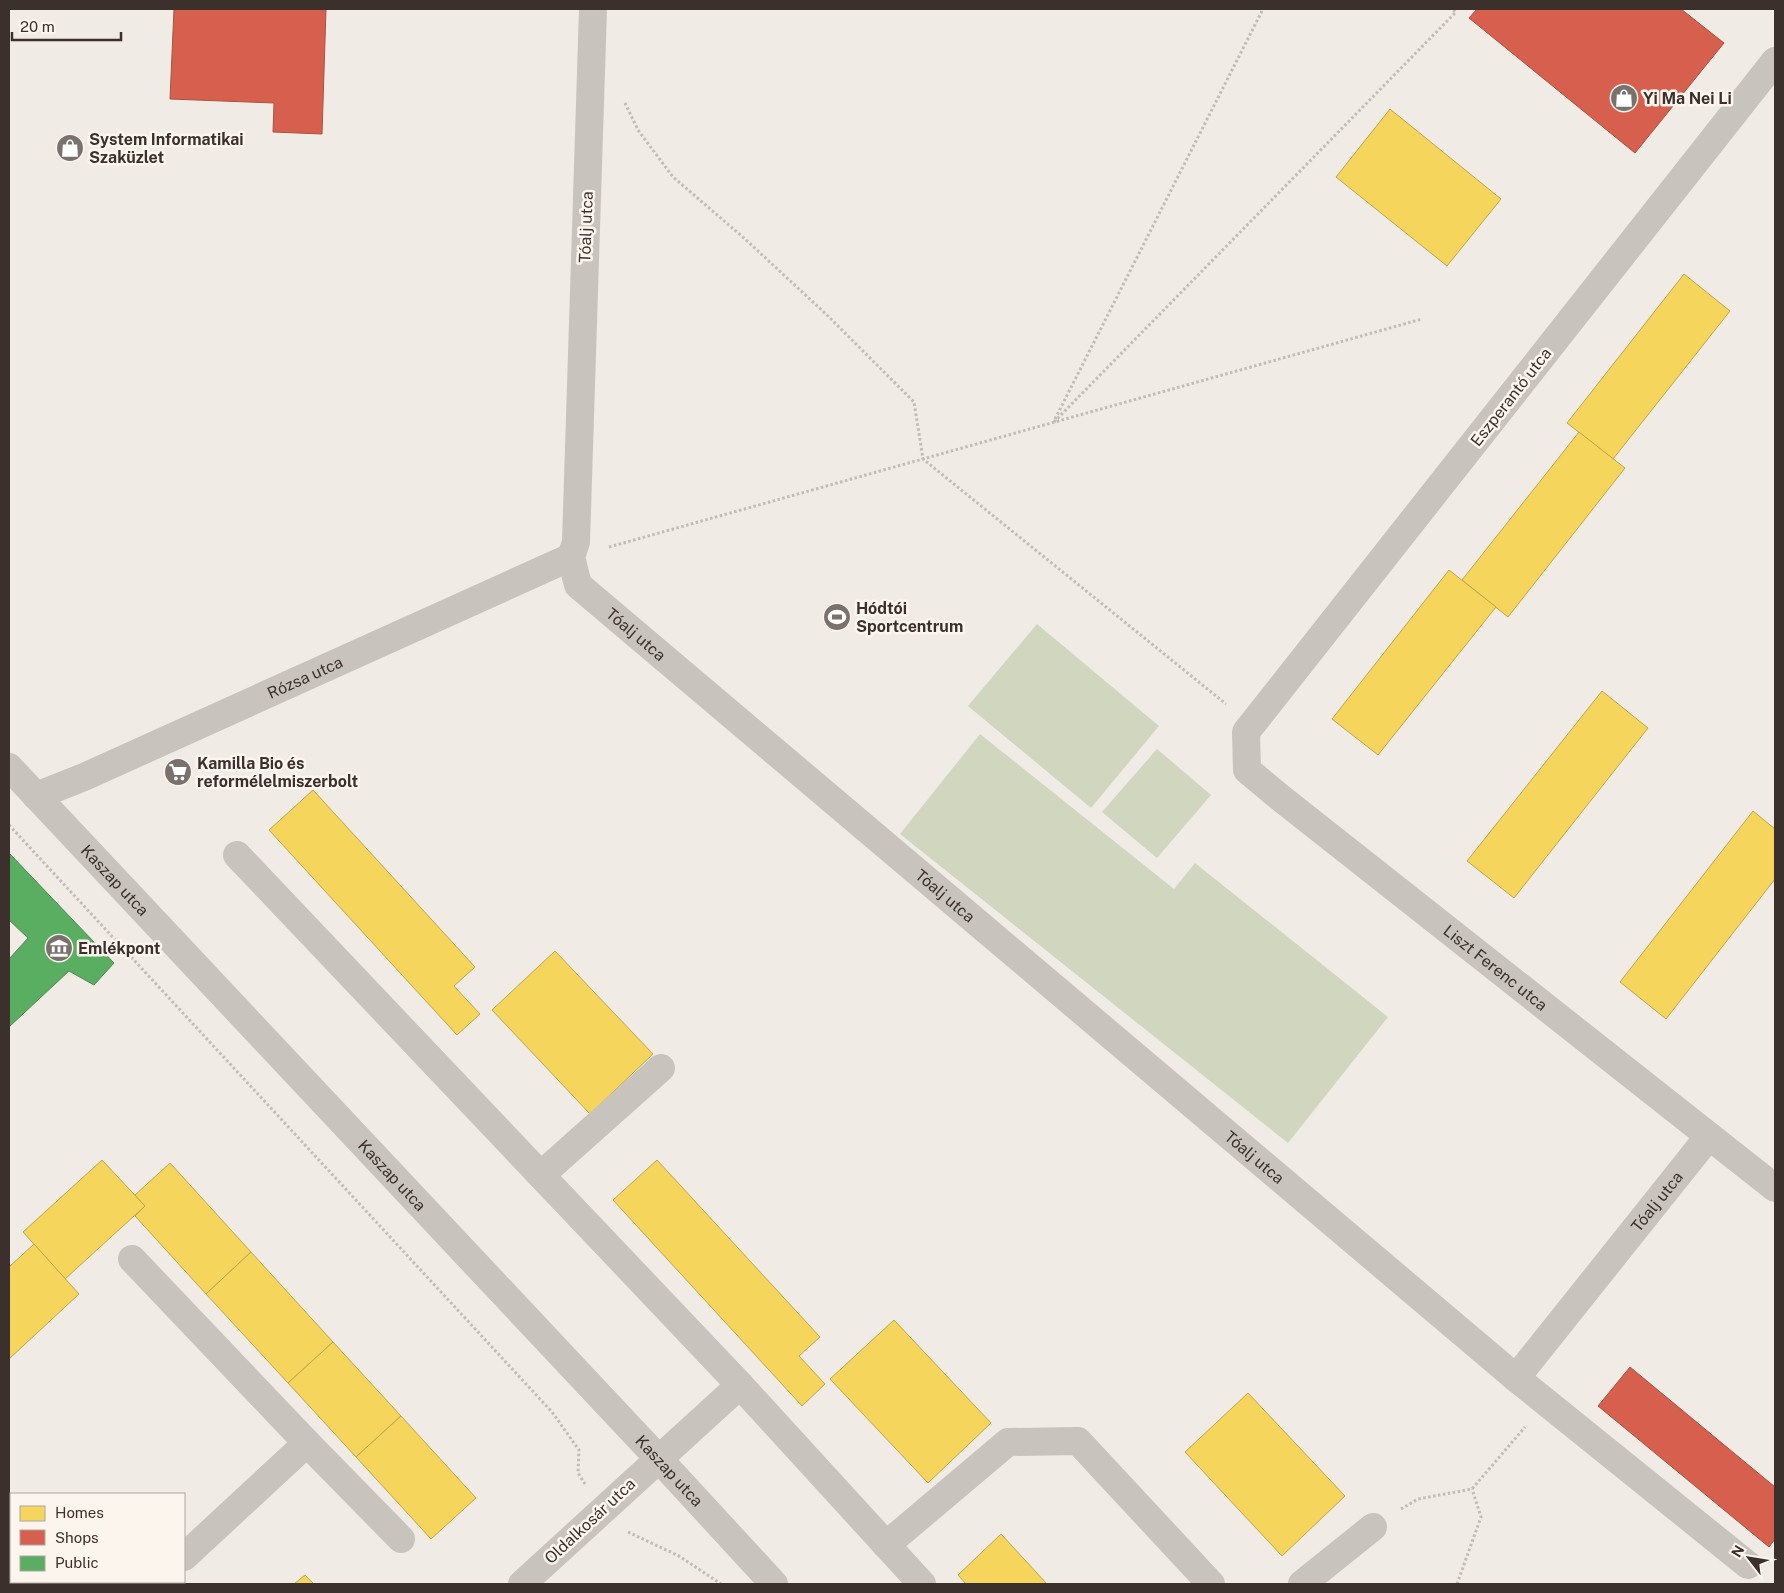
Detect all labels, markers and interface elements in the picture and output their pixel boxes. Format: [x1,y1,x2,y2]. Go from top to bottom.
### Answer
scale bar [12,10,121,42]
text: 20 m [20,18,55,35]
shop icon: Yi Ma Nei Li [1609,83,1639,113]
place label: Yi Ma Nei Li [1643,89,1732,108]
place label: System Informatikai Szaküzlet [89,130,244,167]
shop icon: System Informatikai Szaküzlet [55,133,85,163]
street label: Tóalj utca [575,191,597,263]
street label: Eszperantó utca [1467,344,1555,450]
place label: Hódtói Sportcentrum [856,599,963,636]
sports icon: Hódtói Sportcentrum [822,602,852,632]
street label: Tóalj utca [602,604,670,665]
street label: Rózsa utca [264,652,346,703]
place label: Kamilla Bio és reformélelmiszerbolt [197,754,359,791]
supermarket icon: Kamilla Bio és reformélelmiszerbolt [163,757,193,787]
street label: Kaszap utca [77,841,153,919]
street label: Tóalj utca [912,865,979,926]
street label: Liszt Ferenc utca [1440,921,1551,1014]
museum icon: Emlékpont [44,933,74,963]
place label: Emlékpont [78,939,161,958]
street label: Tóalj utca [1221,1127,1288,1188]
street label: Kaszap utca [355,1136,430,1215]
street label: Tóalj utca [1627,1167,1687,1236]
street label: Kaszap utca [632,1431,707,1510]
street label: Oldalkosár utca [541,1474,639,1568]
legend [10,1493,185,1583]
text: Homes [55,1504,104,1521]
text: Shops [55,1529,99,1546]
north arrow [1724,1533,1774,1583]
text: N [1728,1542,1748,1560]
text: Public [55,1554,99,1571]

